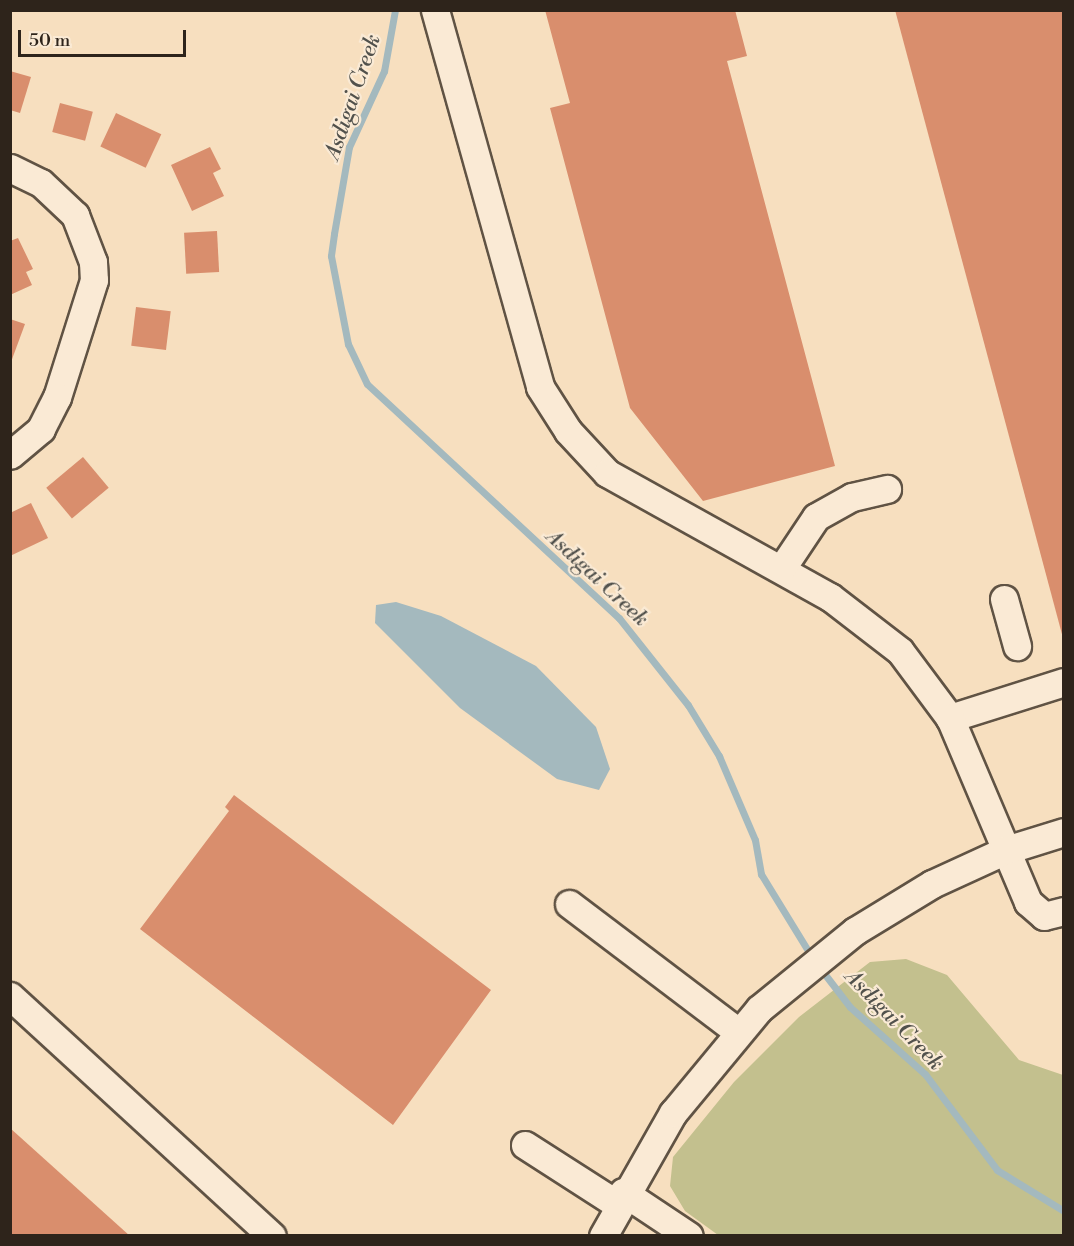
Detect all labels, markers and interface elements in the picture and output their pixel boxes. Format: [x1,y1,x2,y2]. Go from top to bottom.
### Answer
scale bar [21,18,189,56]
text: 50 m [29,29,70,52]
water label: Asdigai Creek [319,31,387,163]
water label: Asdigai Creek [540,524,654,632]
water label: Asdigai Creek [839,964,949,1076]

